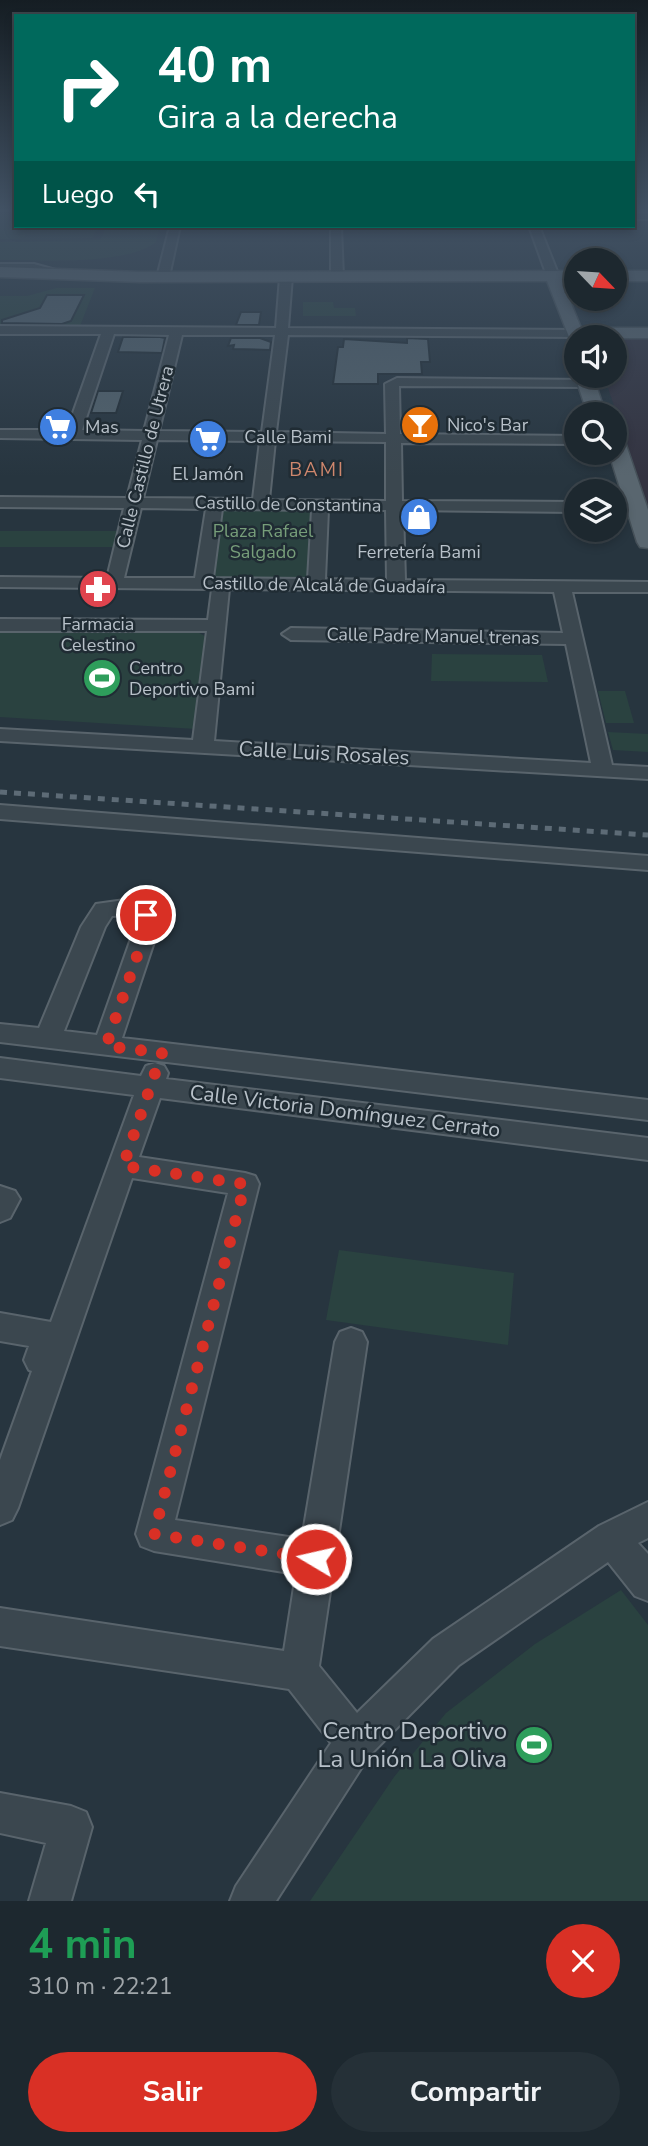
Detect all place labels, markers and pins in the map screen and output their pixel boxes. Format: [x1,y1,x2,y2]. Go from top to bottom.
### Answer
bar icon: Nico's Bar [399,404,441,446]
supermarket icon: Mas [37,406,79,448]
place label: Nico's Bar [447,413,529,437]
place label: Mas [85,415,119,439]
supermarket icon: El Jamón [187,418,229,460]
place label: El Jamón [172,462,244,486]
shop icon: Ferretería Bami [398,496,440,538]
place label: Ferretería Bami [357,540,481,564]
pharmacy icon: Farmacia Celestino [77,568,119,610]
place label: Farmacia Celestino [60,612,136,657]
place label: Centro Deportivo Bami [129,656,255,701]
sports icon: Centro Deportivo Bami [81,657,123,699]
pin [116,885,176,945]
place label: Centro Deportivo La Unión La Oliva [317,1715,507,1775]
sports icon: Centro Deportivo La Unión La Oliva [513,1724,555,1766]

